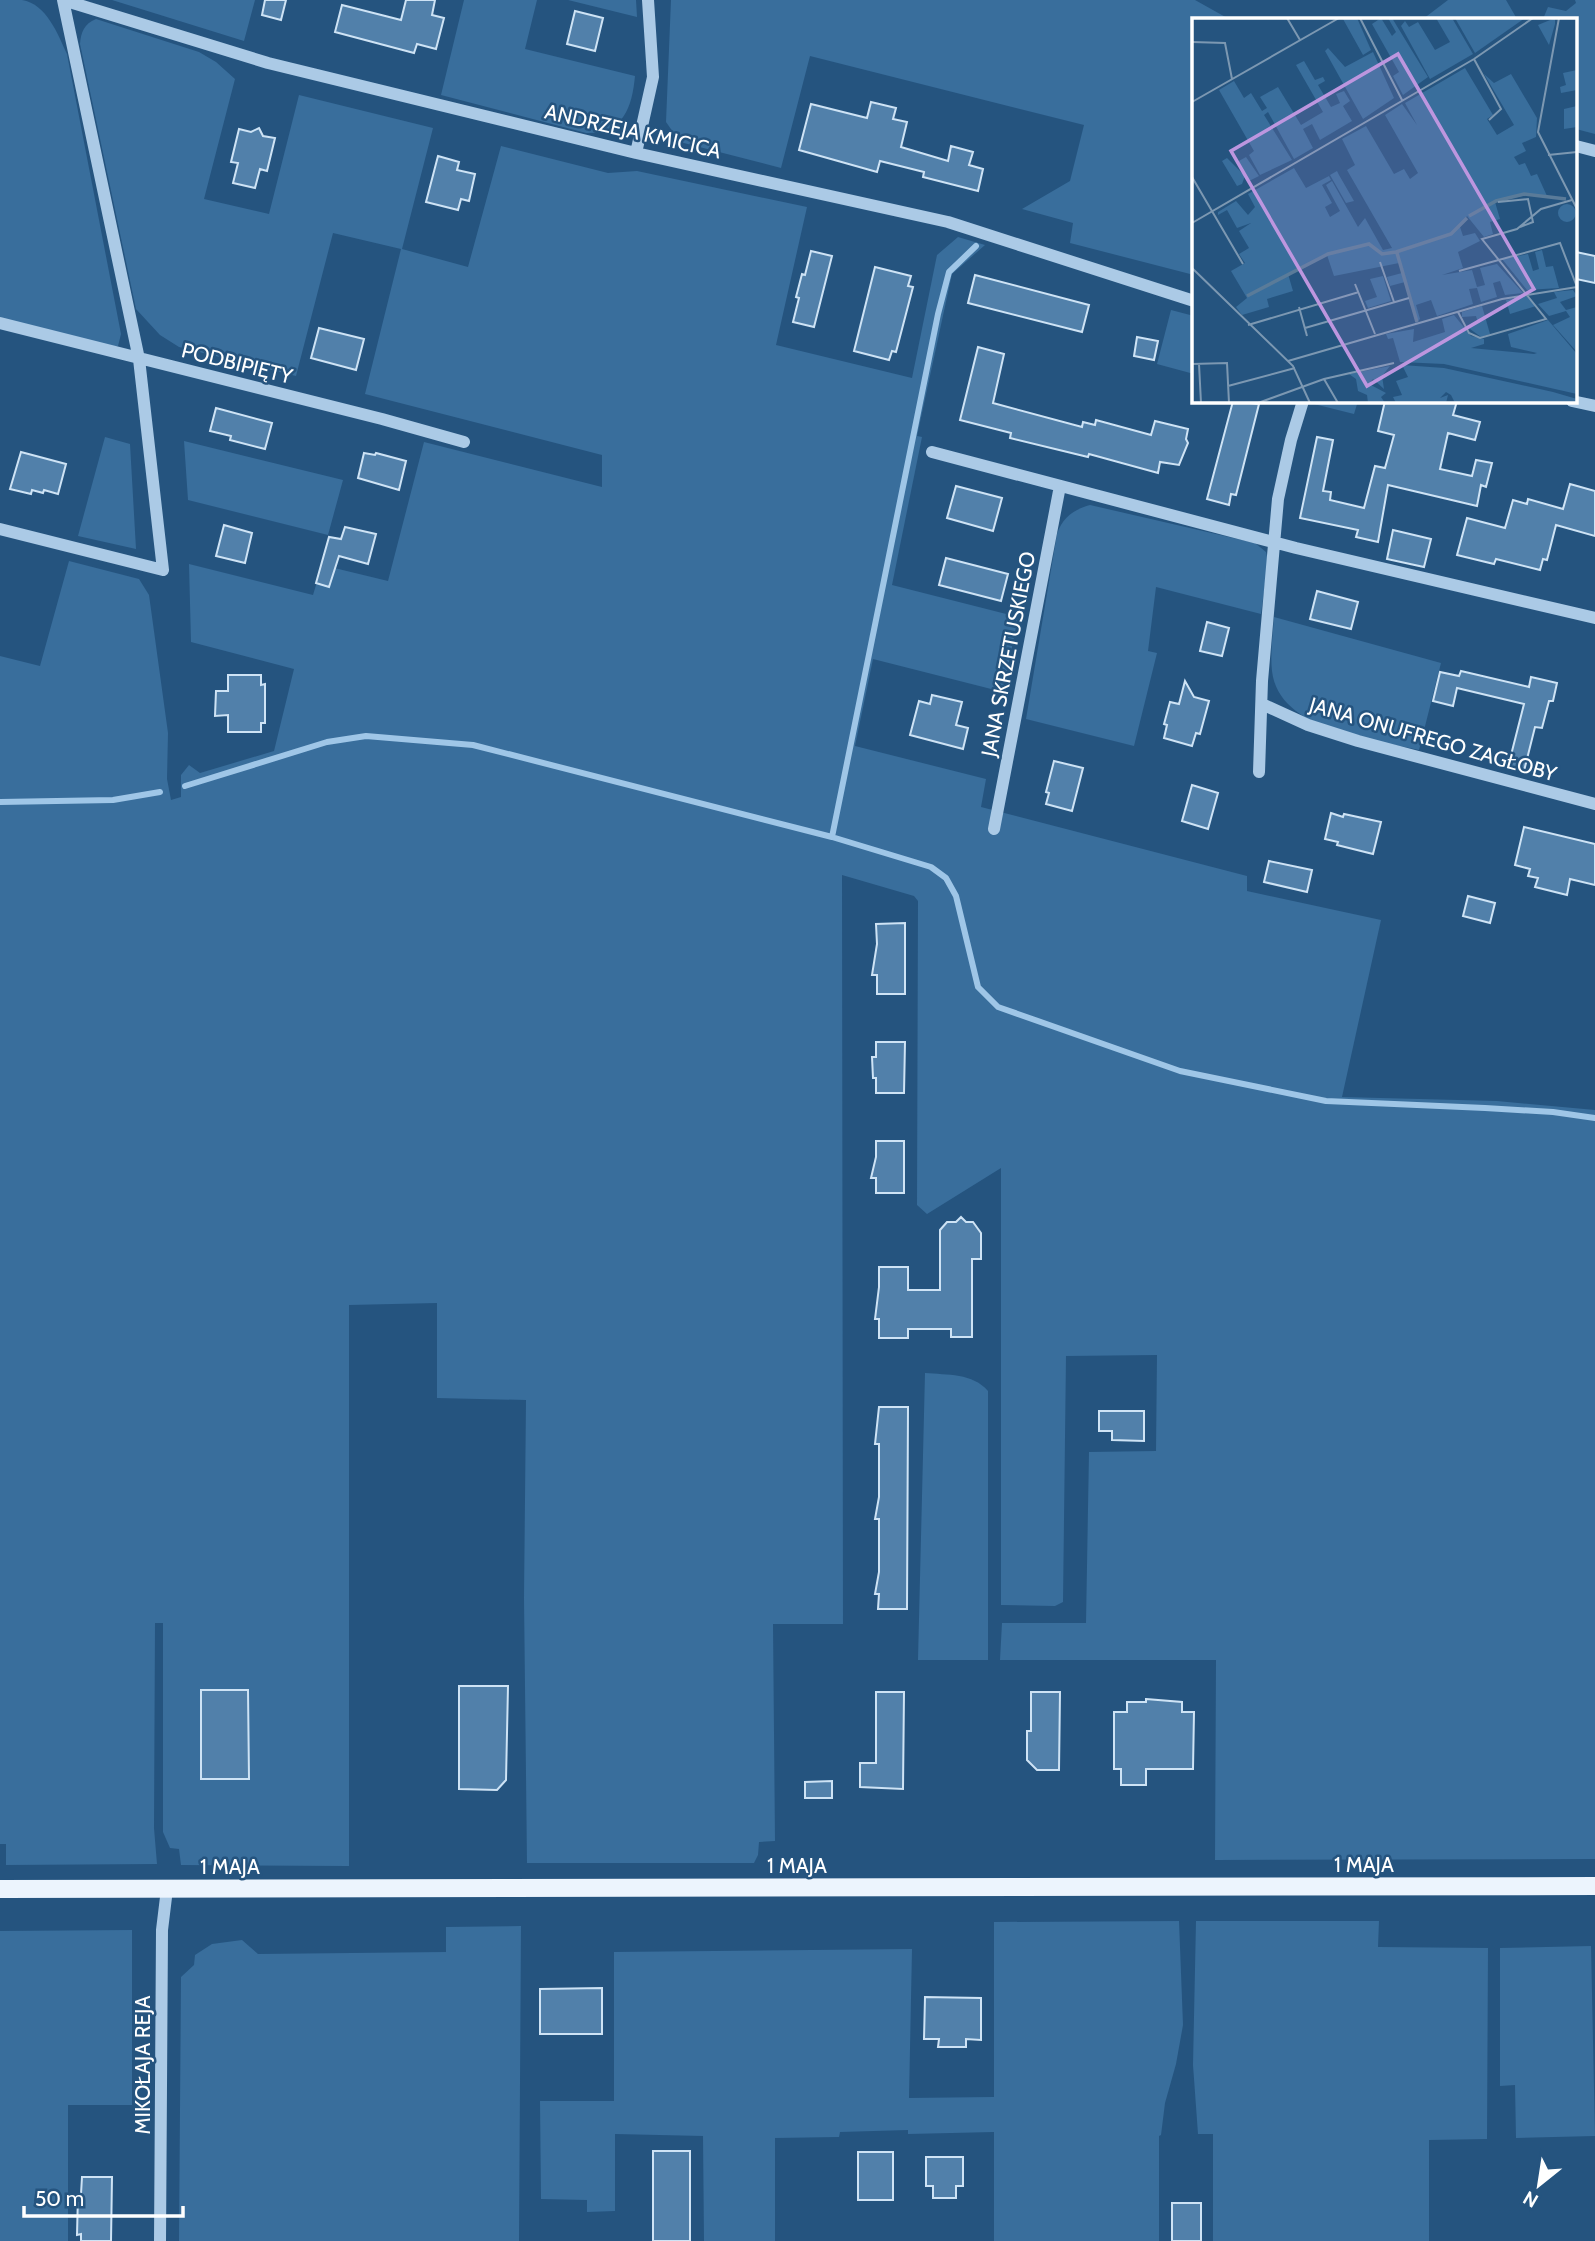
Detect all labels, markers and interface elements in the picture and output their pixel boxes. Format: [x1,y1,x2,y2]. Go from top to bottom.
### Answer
inset map [1192,18,1578,402]
street label: ANDRZEJA KMICICA [542,99,724,163]
street label: PODBIPIĘTY [179,337,296,389]
street label: JANA SKRZETUSKIEGO [976,549,1040,760]
street label: JANA ONUFREGO ZAGŁOBY [1306,691,1560,787]
street label: 1 MAJA [1334,1852,1394,1877]
street label: 1 MAJA [767,1853,827,1878]
street label: 1 MAJA [200,1854,260,1879]
street label: MIKOŁAJA REJA [130,1996,155,2134]
north arrow [1504,2150,1574,2220]
scale bar [24,2174,184,2218]
text: 50 m [35,2186,84,2211]
text: N [1519,2186,1542,2213]

